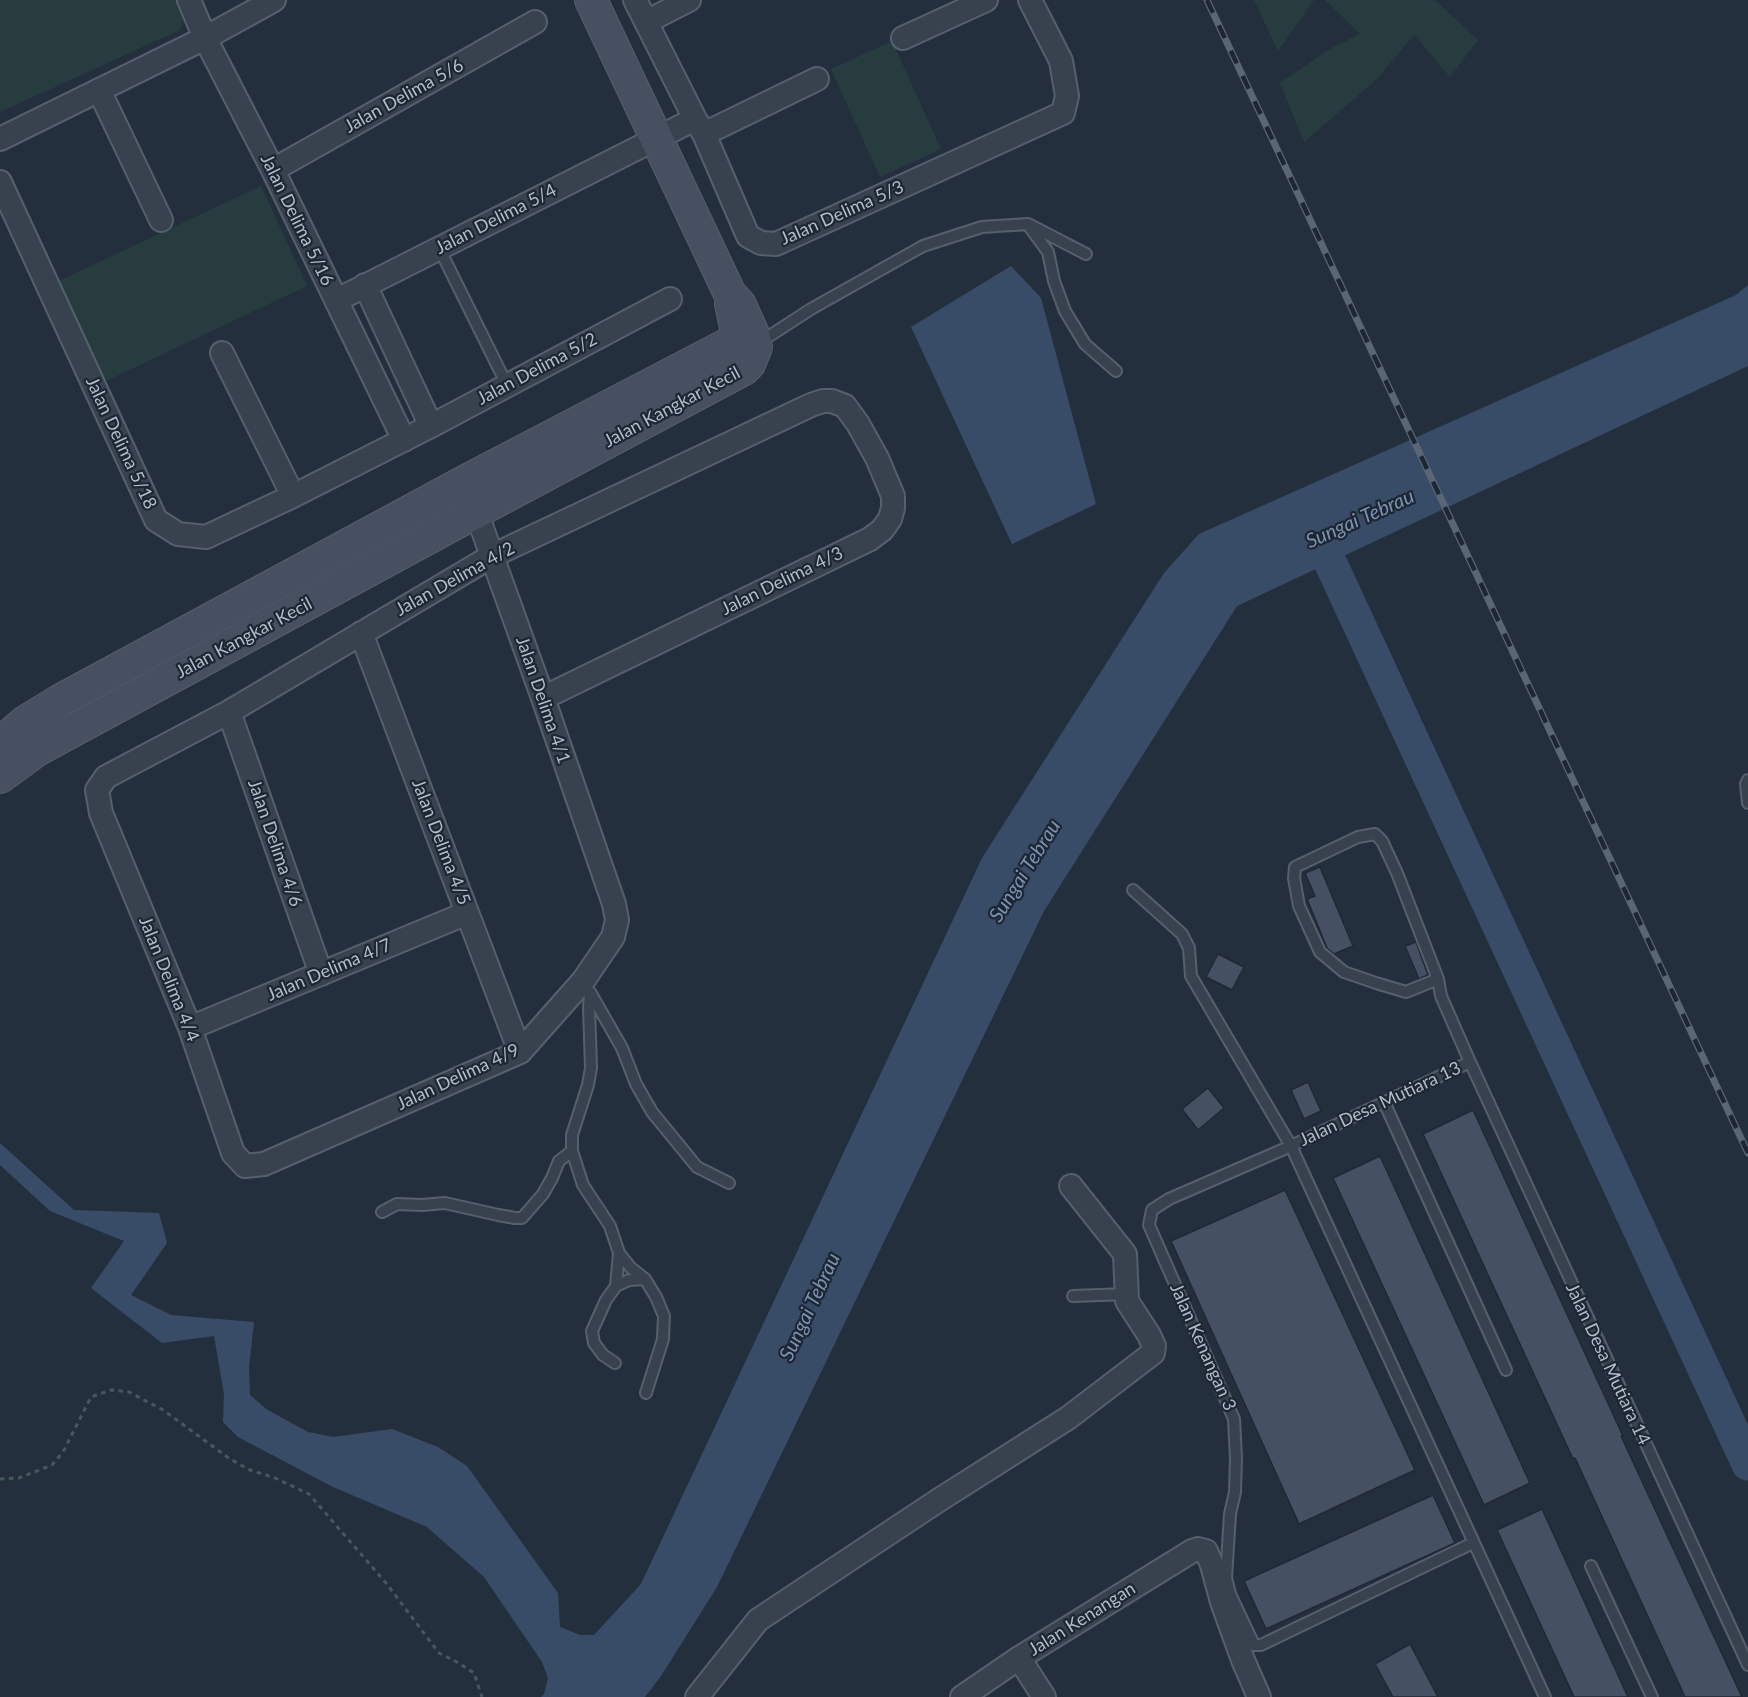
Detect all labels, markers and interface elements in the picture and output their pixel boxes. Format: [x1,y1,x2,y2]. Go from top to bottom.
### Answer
street label: Jalan Delima 5/6 [341,54,467,138]
street label: Jalan Delima 5/16 [256,151,338,289]
street label: Jalan Delima 5/3 [777,176,907,250]
street label: Jalan Delima 5/4 [432,179,560,259]
street label: Jalan Delima 5/2 [473,328,601,410]
street label: Jalan Kangkar Kecil [600,362,744,452]
street label: Jalan Delima 5/18 [81,373,161,513]
water label: Sungai Tebrau [1302,484,1418,554]
street label: Jalan Delima 4/2 [392,537,518,621]
street label: Jalan Delima 4/3 [717,542,847,620]
street label: Jalan Kangkar Kecil [172,593,316,683]
street label: Jalan Delima 4/1 [511,634,575,766]
street label: Jalan Delima 4/5 [407,776,475,908]
street label: Jalan Delima 4/6 [243,777,307,909]
water label: Sungai Tebrau [984,815,1066,927]
street label: Jalan Delima 4/4 [134,913,204,1045]
street label: Jalan Delima 4/7 [264,934,394,1006]
street label: Jalan Delima 4/9 [393,1039,523,1115]
street label: Jalan Desa Mutiara 13 [1296,1057,1464,1151]
water label: Sungai Tebrau [775,1249,845,1365]
street label: Jalan Kenangan 3 [1165,1280,1241,1414]
street label: Jalan Desa Mutiara 14 [1561,1280,1655,1448]
street label: Jalan Kenangan [1024,1577,1140,1661]

